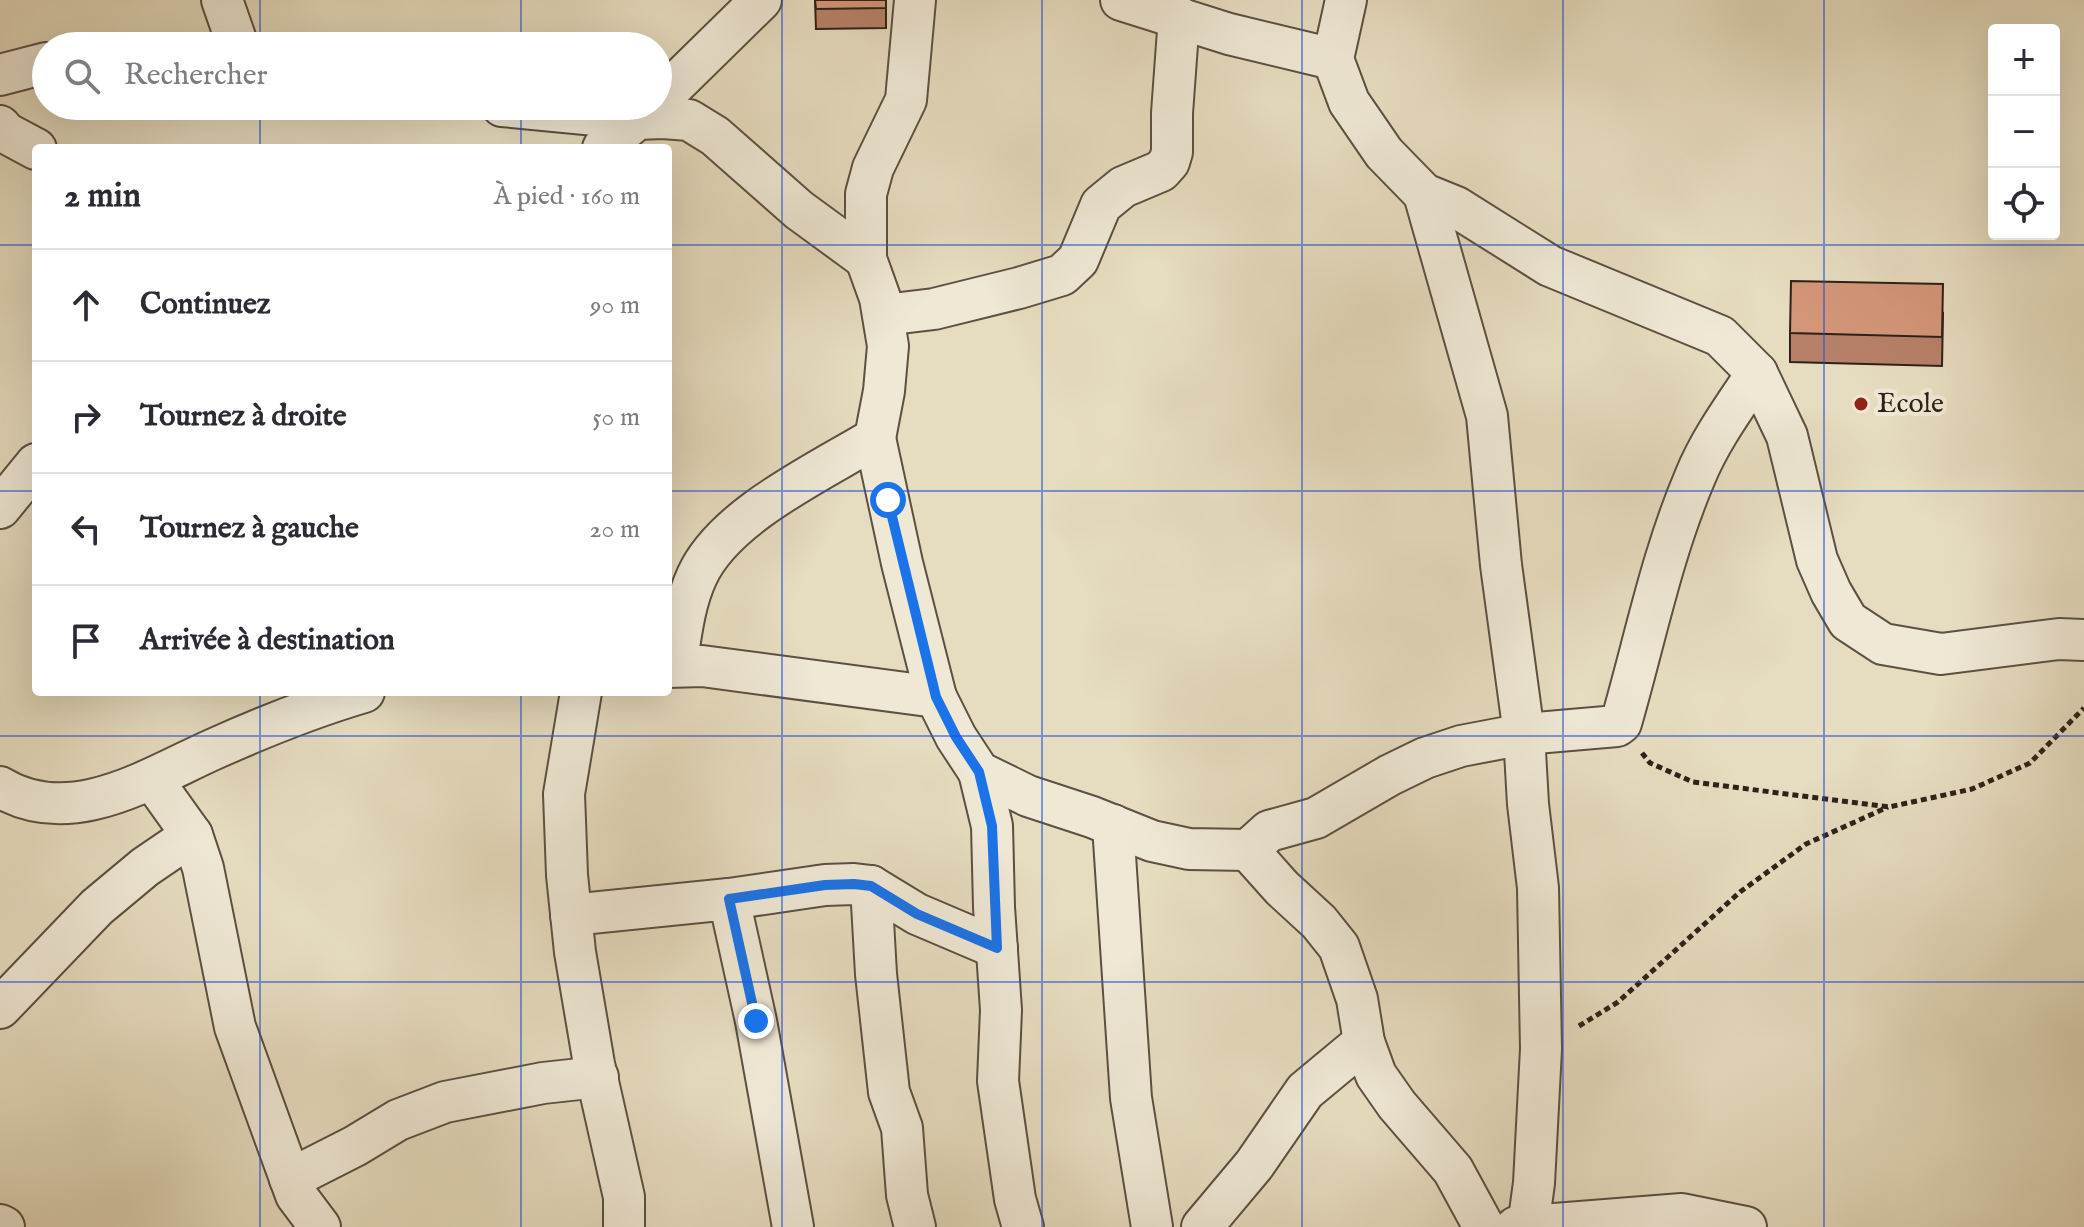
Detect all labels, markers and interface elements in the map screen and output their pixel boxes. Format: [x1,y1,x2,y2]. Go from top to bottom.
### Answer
map controls [1988,24,2060,240]
button: + [1988,24,2060,96]
search box [32,32,672,120]
icon: search [60,54,104,98]
text: Rechercher [124,57,268,95]
button: − [1988,96,2060,168]
button: locate [1988,168,2060,240]
text: 2 min [64,175,141,218]
text: À pied · 160 m [494,180,640,213]
icon: ahead [64,283,108,327]
text: Continuez [140,286,271,324]
text: 90 m [590,289,640,322]
place label: Ecole [1877,387,1944,422]
icon: right [64,395,108,439]
marker: Ecole [1852,395,1870,413]
text: Tournez à droite [140,398,347,436]
text: 50 m [592,401,640,434]
route start [870,482,906,518]
icon: left [64,507,108,551]
text: Tournez à gauche [140,510,359,548]
text: 20 m [589,513,640,546]
icon: arrive [64,619,108,663]
text: Arrivée à destination [140,622,395,660]
route end [738,1003,774,1039]

